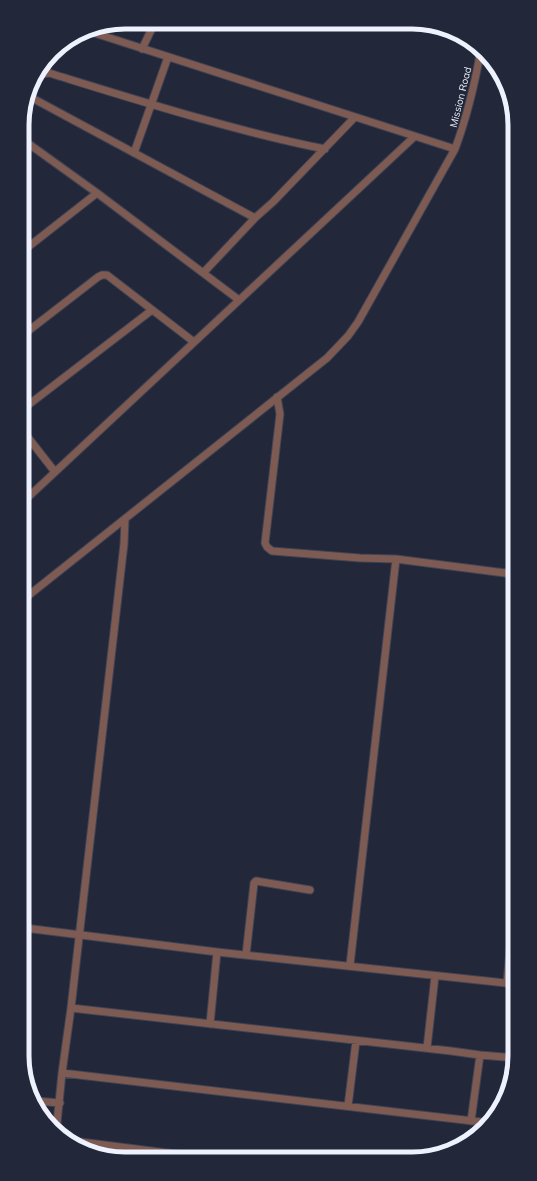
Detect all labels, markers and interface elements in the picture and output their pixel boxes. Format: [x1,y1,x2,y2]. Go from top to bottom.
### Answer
street label: Mission Road [447,65,474,129]

